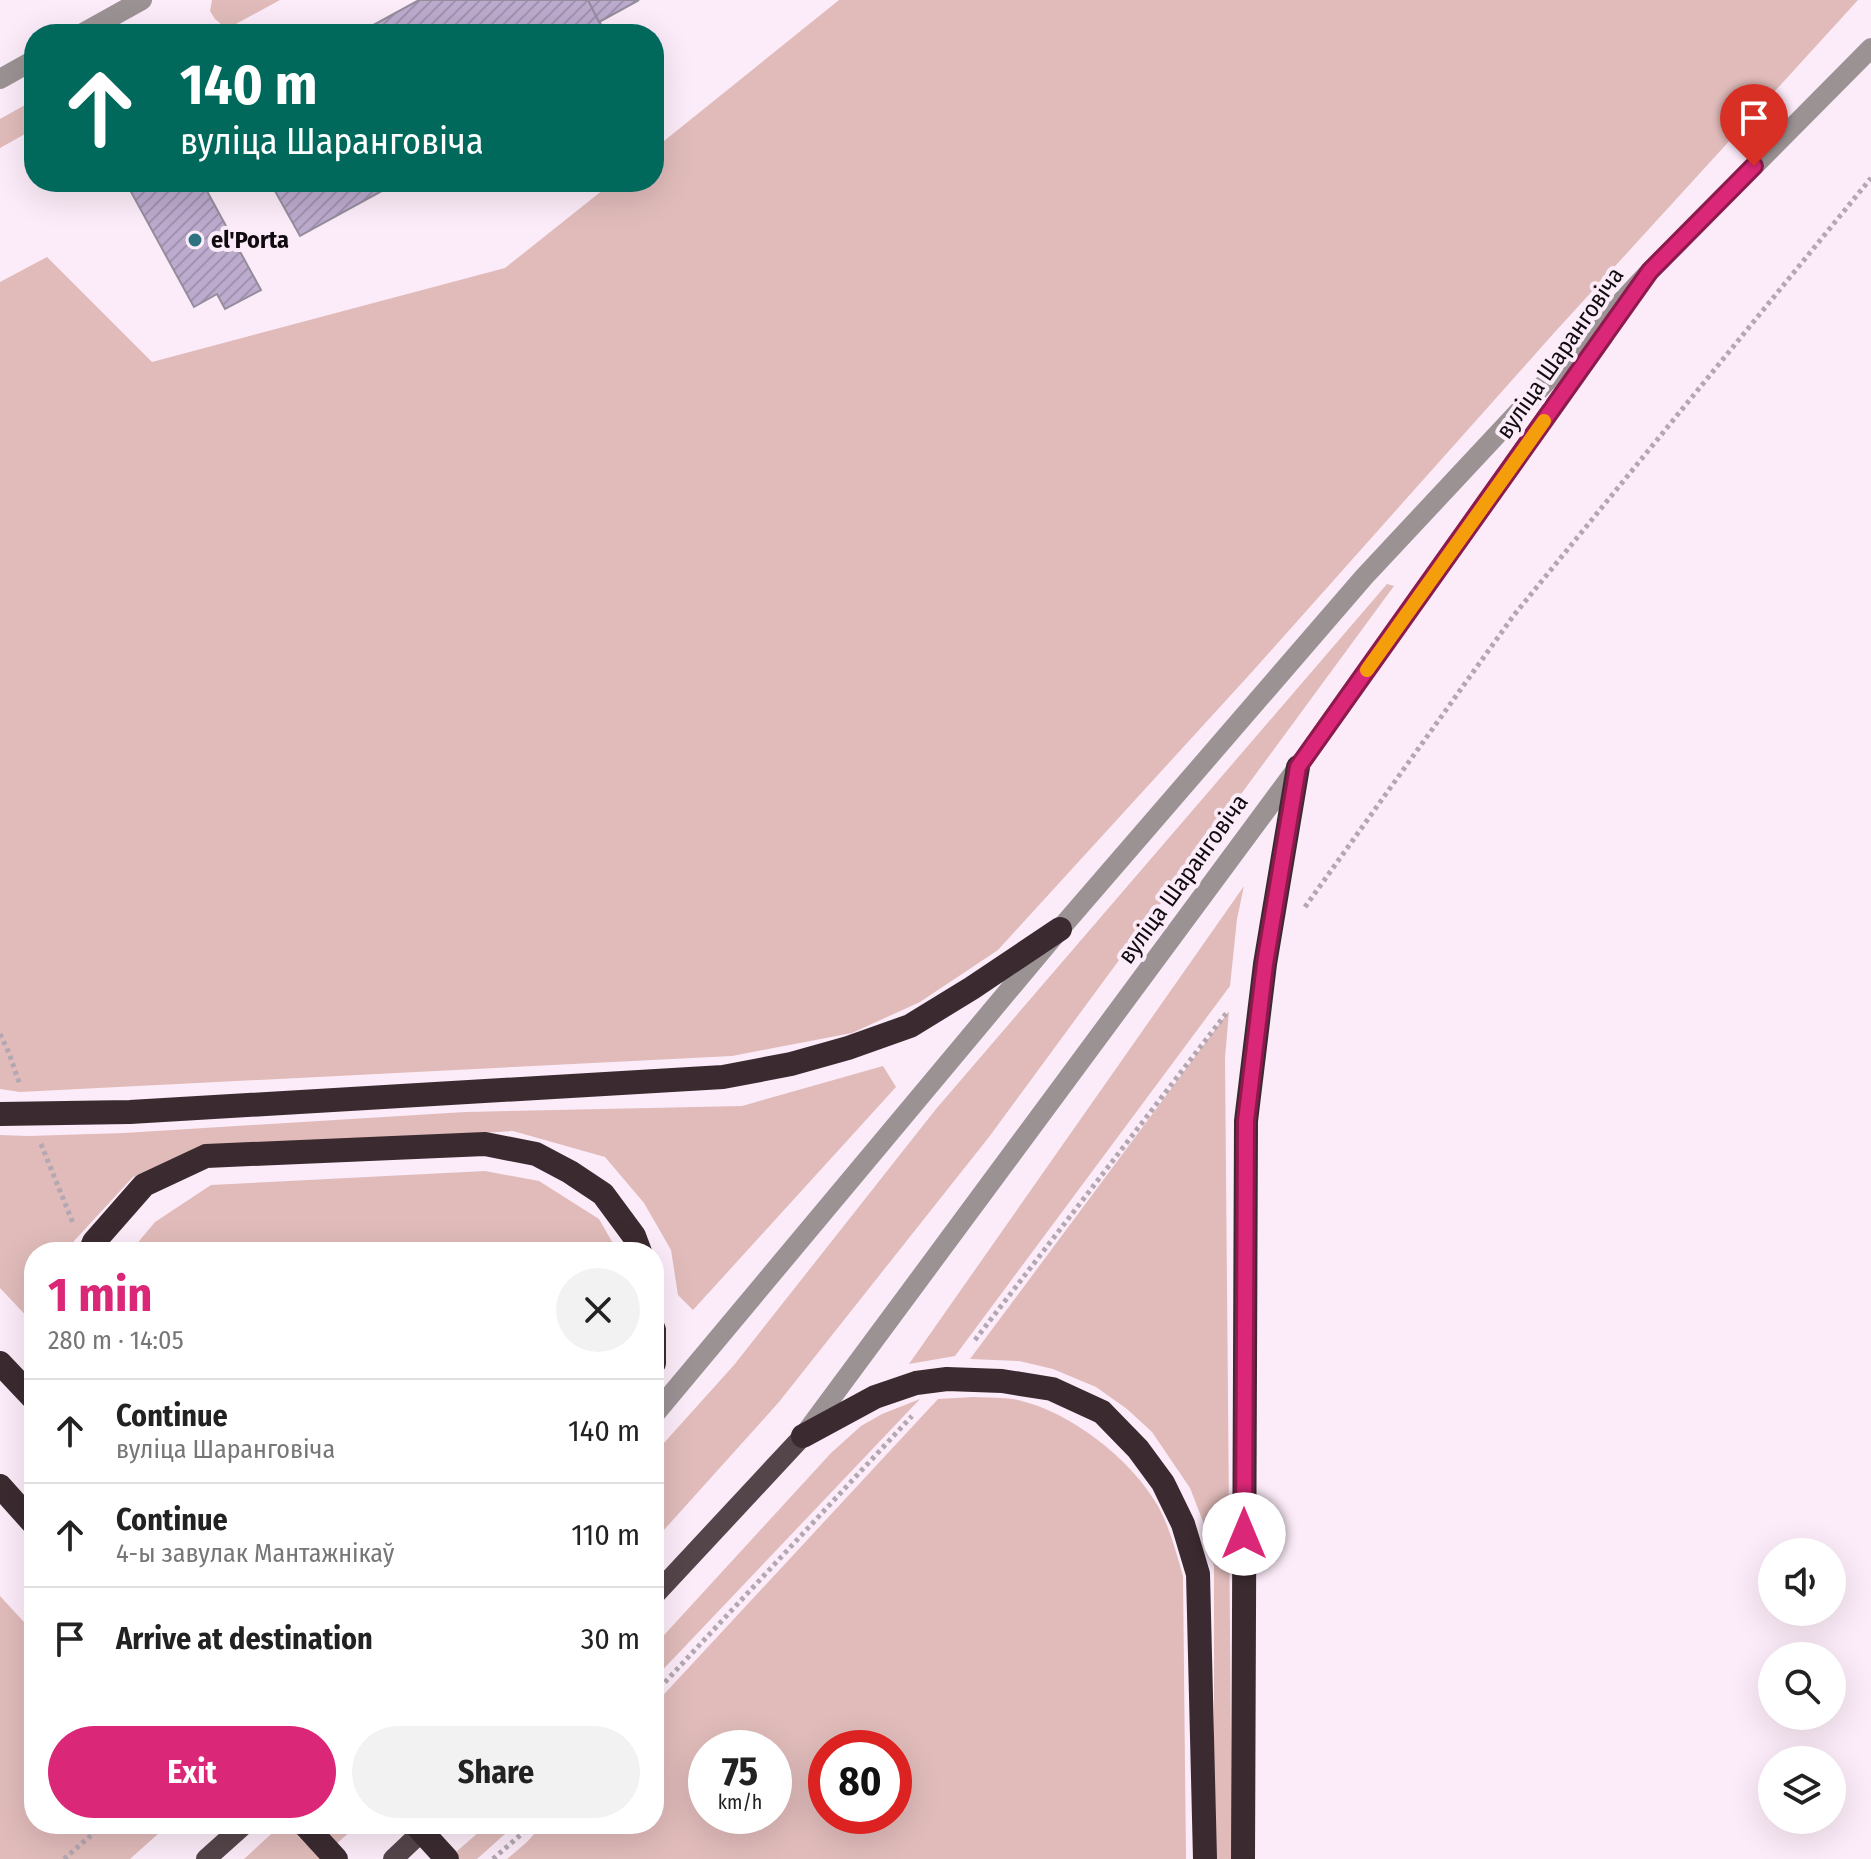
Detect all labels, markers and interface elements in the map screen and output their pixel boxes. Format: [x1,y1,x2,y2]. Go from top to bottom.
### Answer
text: 140 m [180,52,317,119]
icon: ahead [48,56,152,160]
pin [1720,84,1788,166]
icon: arrive [1732,96,1776,140]
text: вуліца Шаранговіча [180,120,484,164]
place label: el'Porta [211,226,289,254]
marker: el'Porta [186,231,204,249]
street label: вуліца Шаранговіча [1491,262,1629,444]
street label: вуліца Шаранговіча [1112,789,1254,969]
text: 1 min [48,1266,153,1324]
button: close [556,1268,640,1352]
text: 280 m · 14:05 [48,1325,184,1356]
text: Continue [116,1398,228,1434]
icon: ahead [48,1409,92,1453]
text: 140 m [568,1413,640,1449]
text: вуліца Шаранговіча [116,1434,335,1465]
position arrow [1202,1492,1286,1576]
text: Continue [116,1502,228,1538]
icon: ahead [48,1513,92,1557]
text: 110 m [571,1517,640,1553]
text: 4-ы завулак Мантажнікаў [116,1538,394,1569]
map controls [1758,1538,1846,1834]
button: sound [1758,1538,1846,1626]
icon: arrive [48,1617,92,1661]
text: Arrive at destination [116,1621,373,1657]
text: 30 m [581,1621,640,1657]
button: search [1758,1642,1846,1730]
button: Exit [48,1726,336,1818]
button: Share [352,1726,640,1818]
speed limit sign: 80 [808,1730,912,1834]
button: layers [1758,1746,1846,1834]
text: 75 [722,1748,758,1796]
text: km/h [718,1790,762,1814]

